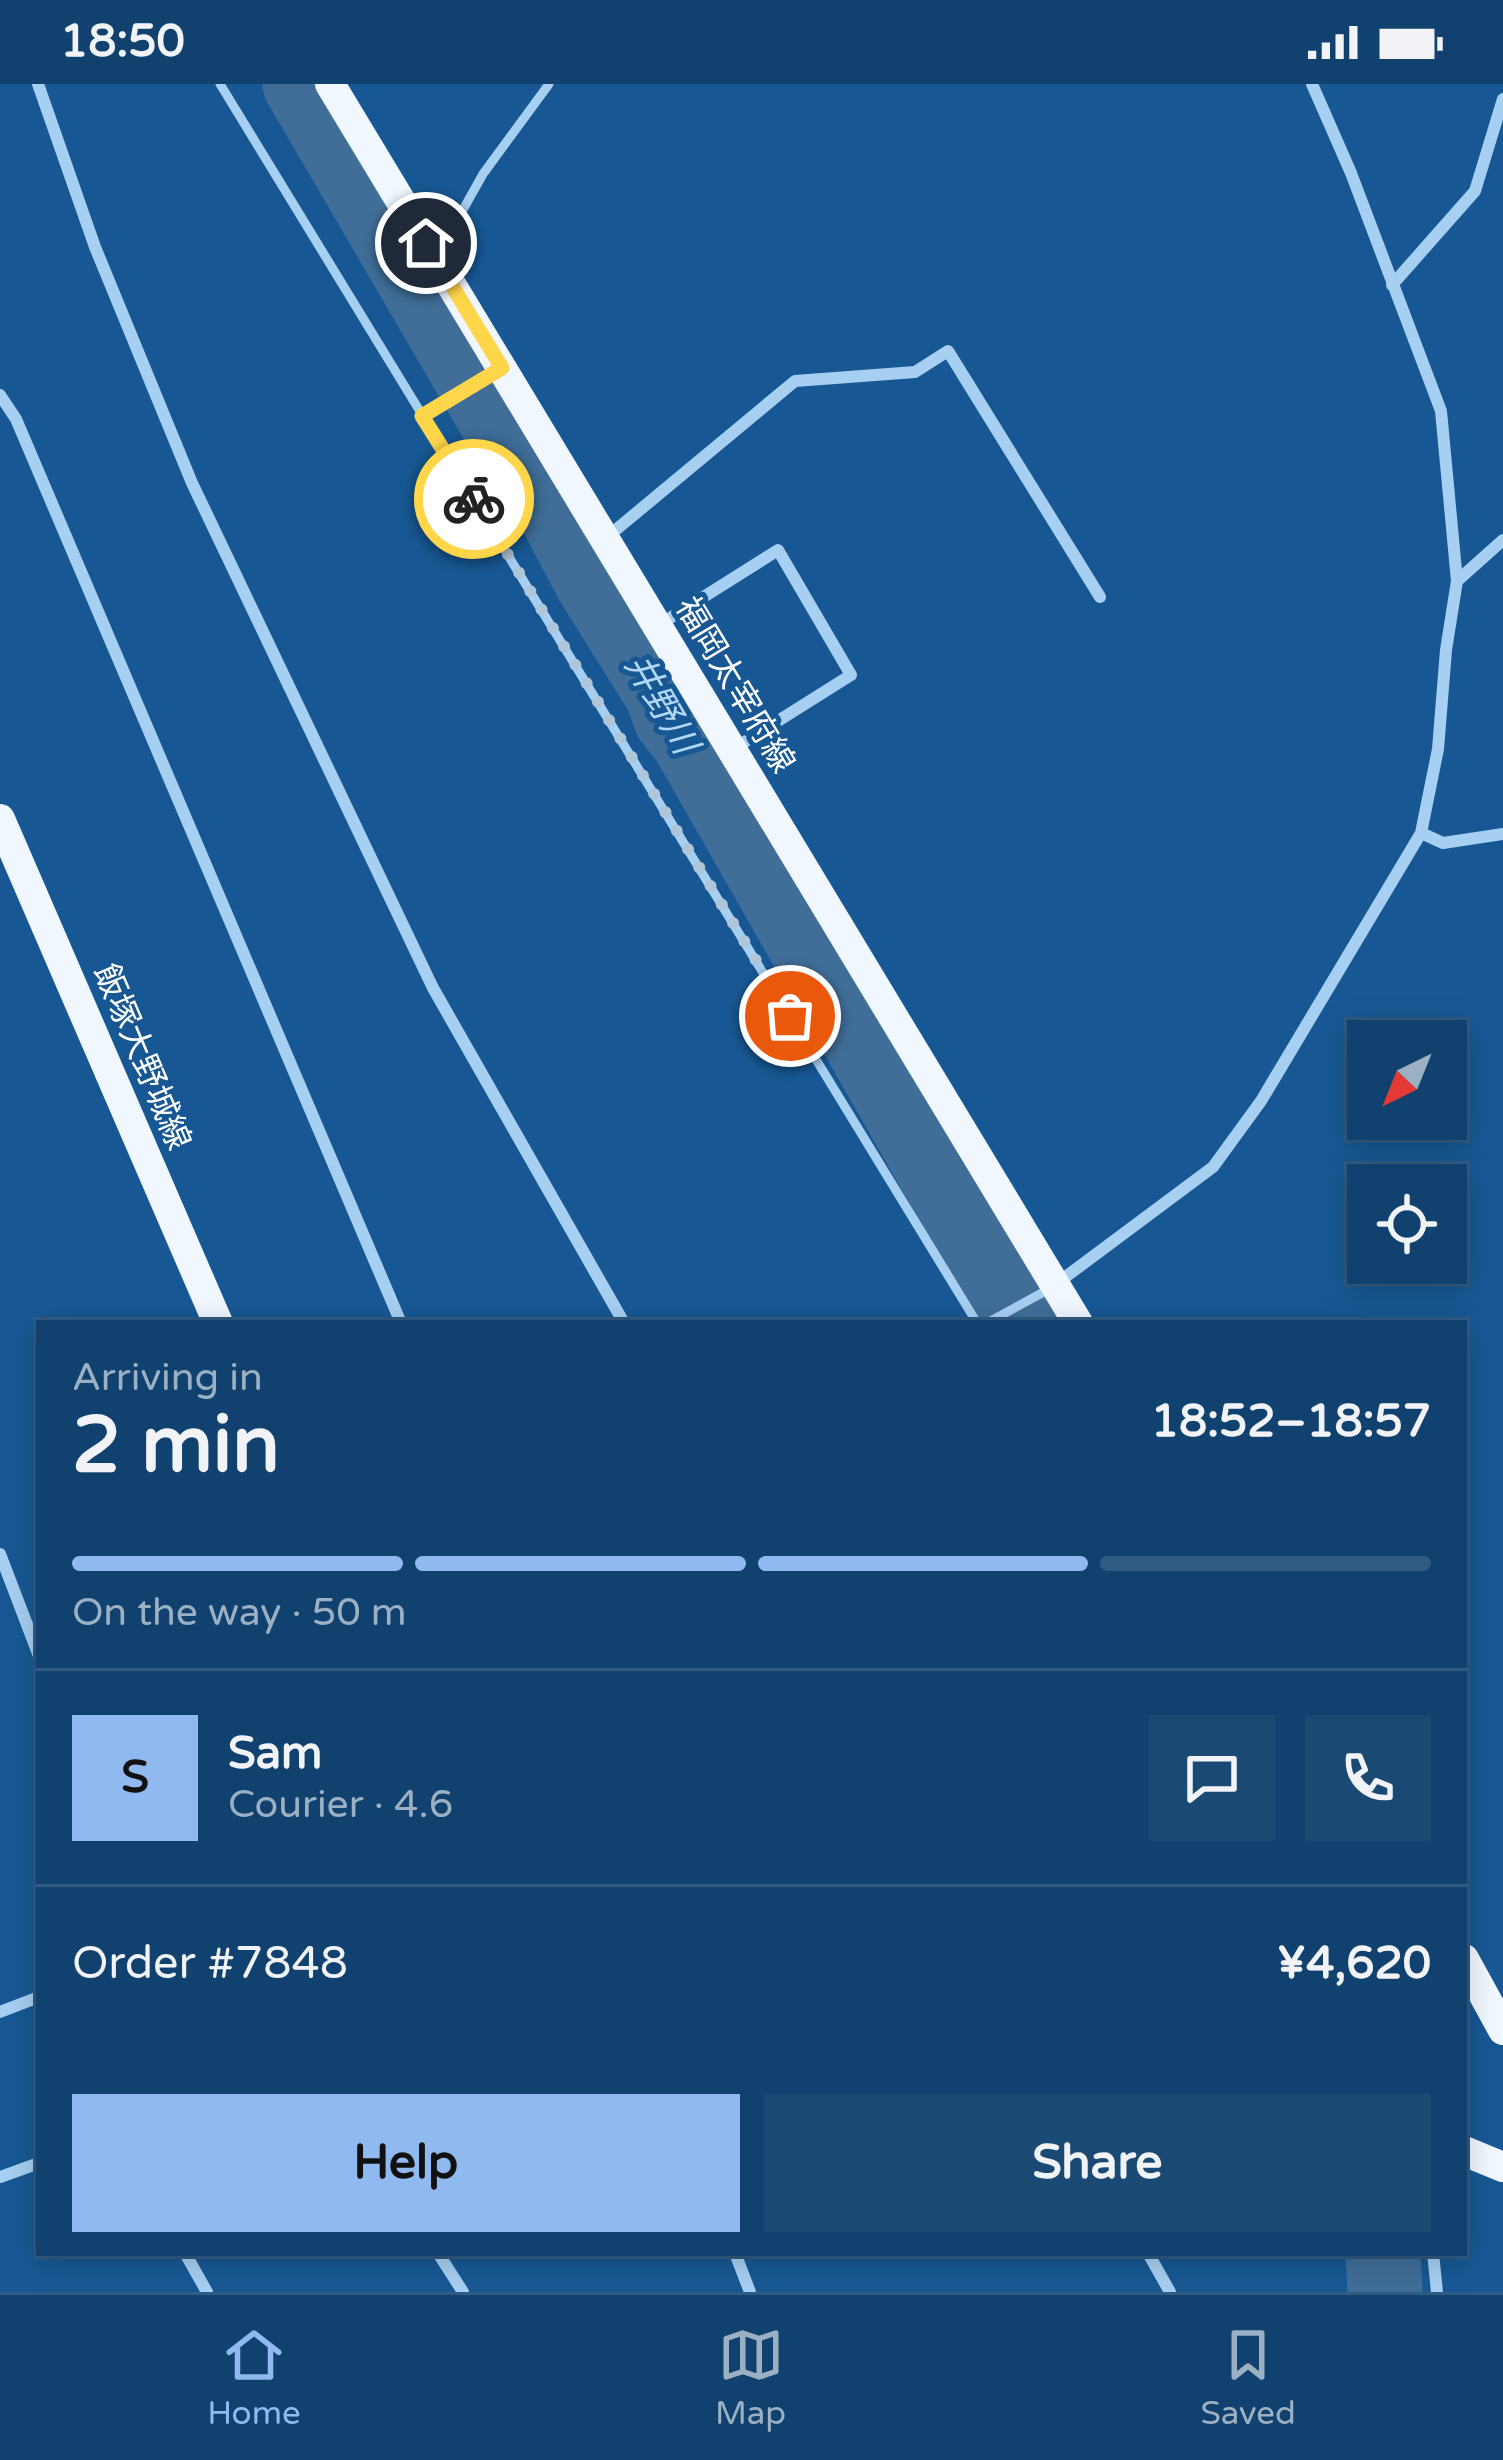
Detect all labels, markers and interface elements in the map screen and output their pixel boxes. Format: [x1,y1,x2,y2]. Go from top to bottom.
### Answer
text: 18:50 [60,15,185,69]
pin [375,192,477,294]
icon: home [393,210,459,276]
courier [414,439,534,559]
icon: bike [441,466,507,532]
street label: 福岡太宰府線 [667,590,803,780]
water label: 井野川 [615,646,709,765]
street label: 飯塚大野城線 [85,958,199,1156]
pin [739,965,841,1067]
icon: bag [757,983,823,1049]
north arrow [1347,1020,1467,1140]
map controls [1347,1020,1467,1284]
button: locate [1347,1164,1467,1284]
text: Arriving in [72,1354,263,1401]
text: 18:52–18:57 [1151,1395,1431,1449]
text: 2 min [72,1399,280,1493]
text: On the way · 50 m [72,1589,407,1636]
button: chat [1149,1715,1275,1841]
button: phone [1305,1715,1431,1841]
text: Sam [228,1727,322,1781]
text: S [121,1751,149,1805]
text: Courier · 4.6 [228,1781,453,1828]
text: Order #7848 [72,1937,348,1991]
text: ¥4,620 [1277,1937,1431,1991]
button: Help [72,2094,740,2232]
button: Share [764,2094,1431,2232]
tab: Home [207,2322,301,2433]
tab: Map [715,2322,786,2433]
tab: Saved [1200,2322,1296,2433]

